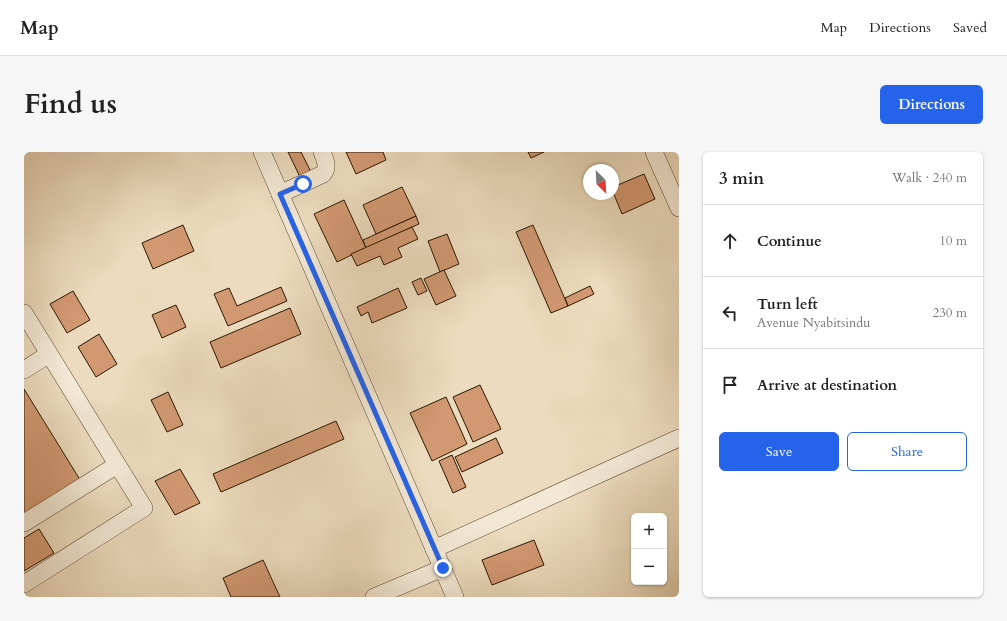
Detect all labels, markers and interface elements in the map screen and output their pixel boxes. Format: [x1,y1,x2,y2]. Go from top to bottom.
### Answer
text: Map [20,15,59,41]
text: Map [821,18,847,37]
text: Directions [869,18,931,37]
text: Saved [953,18,987,37]
text: Find us [24,85,117,123]
button: Directions [880,85,983,124]
north arrow [583,164,619,200]
text: 3 min [719,167,764,190]
text: Walk · 240 m [892,169,967,187]
route start [294,175,312,193]
icon: ahead [719,230,741,252]
text: Continue [757,231,822,251]
text: 10 m [939,232,967,250]
text: Turn left [757,294,818,314]
icon: left [719,302,741,324]
text: 230 m [933,304,967,322]
text: Avenue Nyabitsindu [757,314,870,332]
icon: arrive [719,374,741,396]
text: Arrive at destination [757,375,897,395]
button: Save [719,432,839,471]
button: Share [847,432,967,471]
map controls [631,513,667,585]
button: + [631,513,667,549]
button: − [631,549,667,585]
route end [434,559,452,577]

